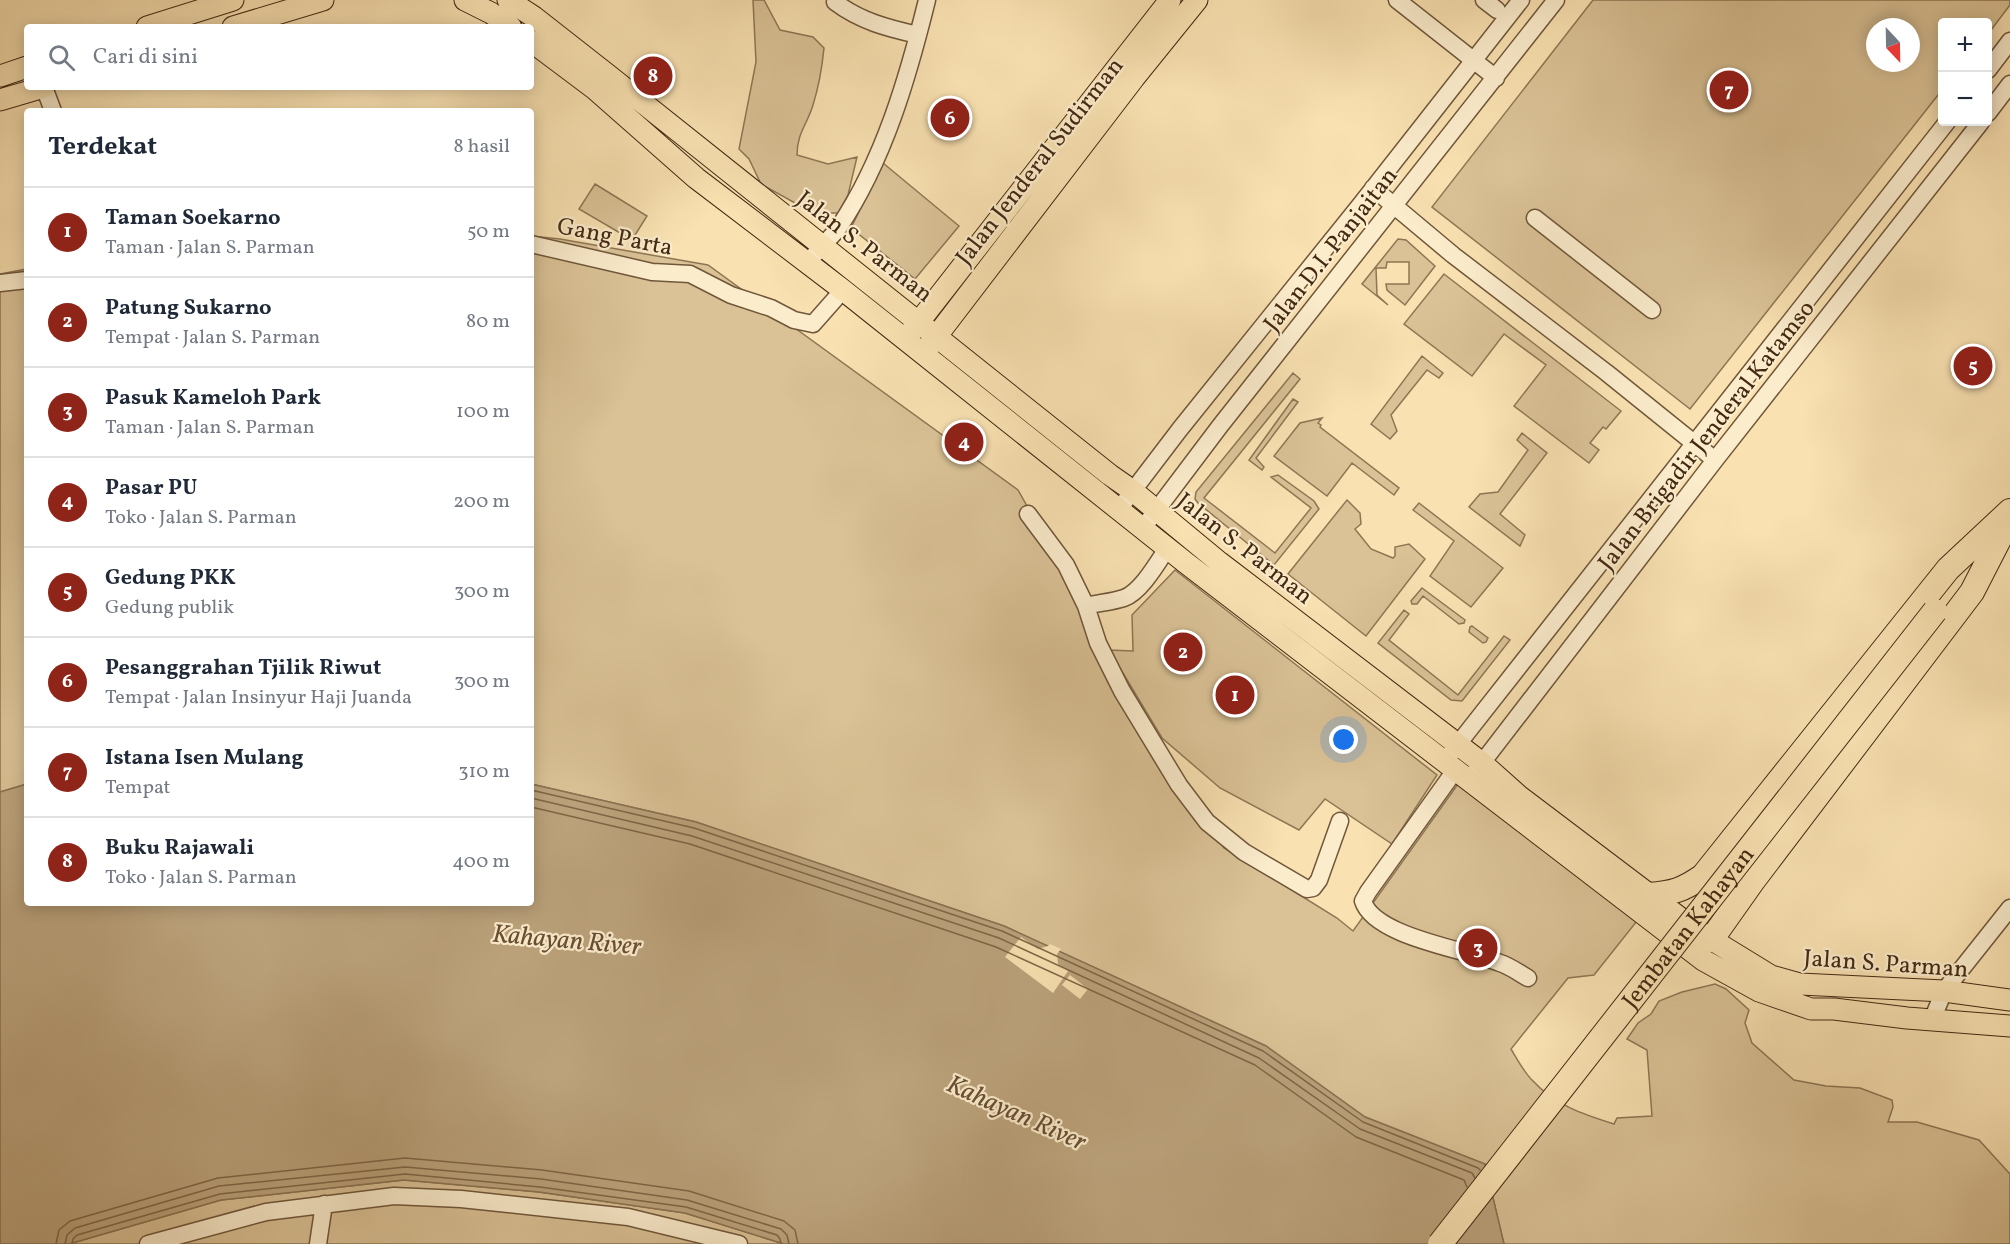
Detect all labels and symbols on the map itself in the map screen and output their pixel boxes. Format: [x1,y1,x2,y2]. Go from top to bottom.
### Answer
north arrow [1866,18,1920,72]
street label: Jalan Jenderal Sudirman [948,51,1133,273]
pin: 8 [634,54,672,98]
pin: 7 [1710,68,1748,112]
pin: 6 [930,96,970,140]
street label: Jalan D.I. Panjaitan [1256,161,1407,340]
street label: Jalan S. Parman [788,183,939,312]
street label: Gang Parta [554,210,675,266]
street label: Jalan Brigadir Jenderal Katamso [1591,294,1824,579]
pin: 5 [1954,344,1992,388]
pin: 4 [944,420,984,464]
street label: Jalan S. Parman [1168,485,1319,614]
pin: 2 [1164,630,1202,674]
pin: 1 [1216,672,1254,718]
your location [1329,725,1358,754]
street label: Jembatan Kahayan [1615,840,1764,1017]
water label: Kahayan River [491,917,643,965]
pin: 3 [1458,926,1498,970]
street label: Jalan S. Parman [1802,942,1969,988]
water label: Kahayan River [941,1067,1092,1161]

